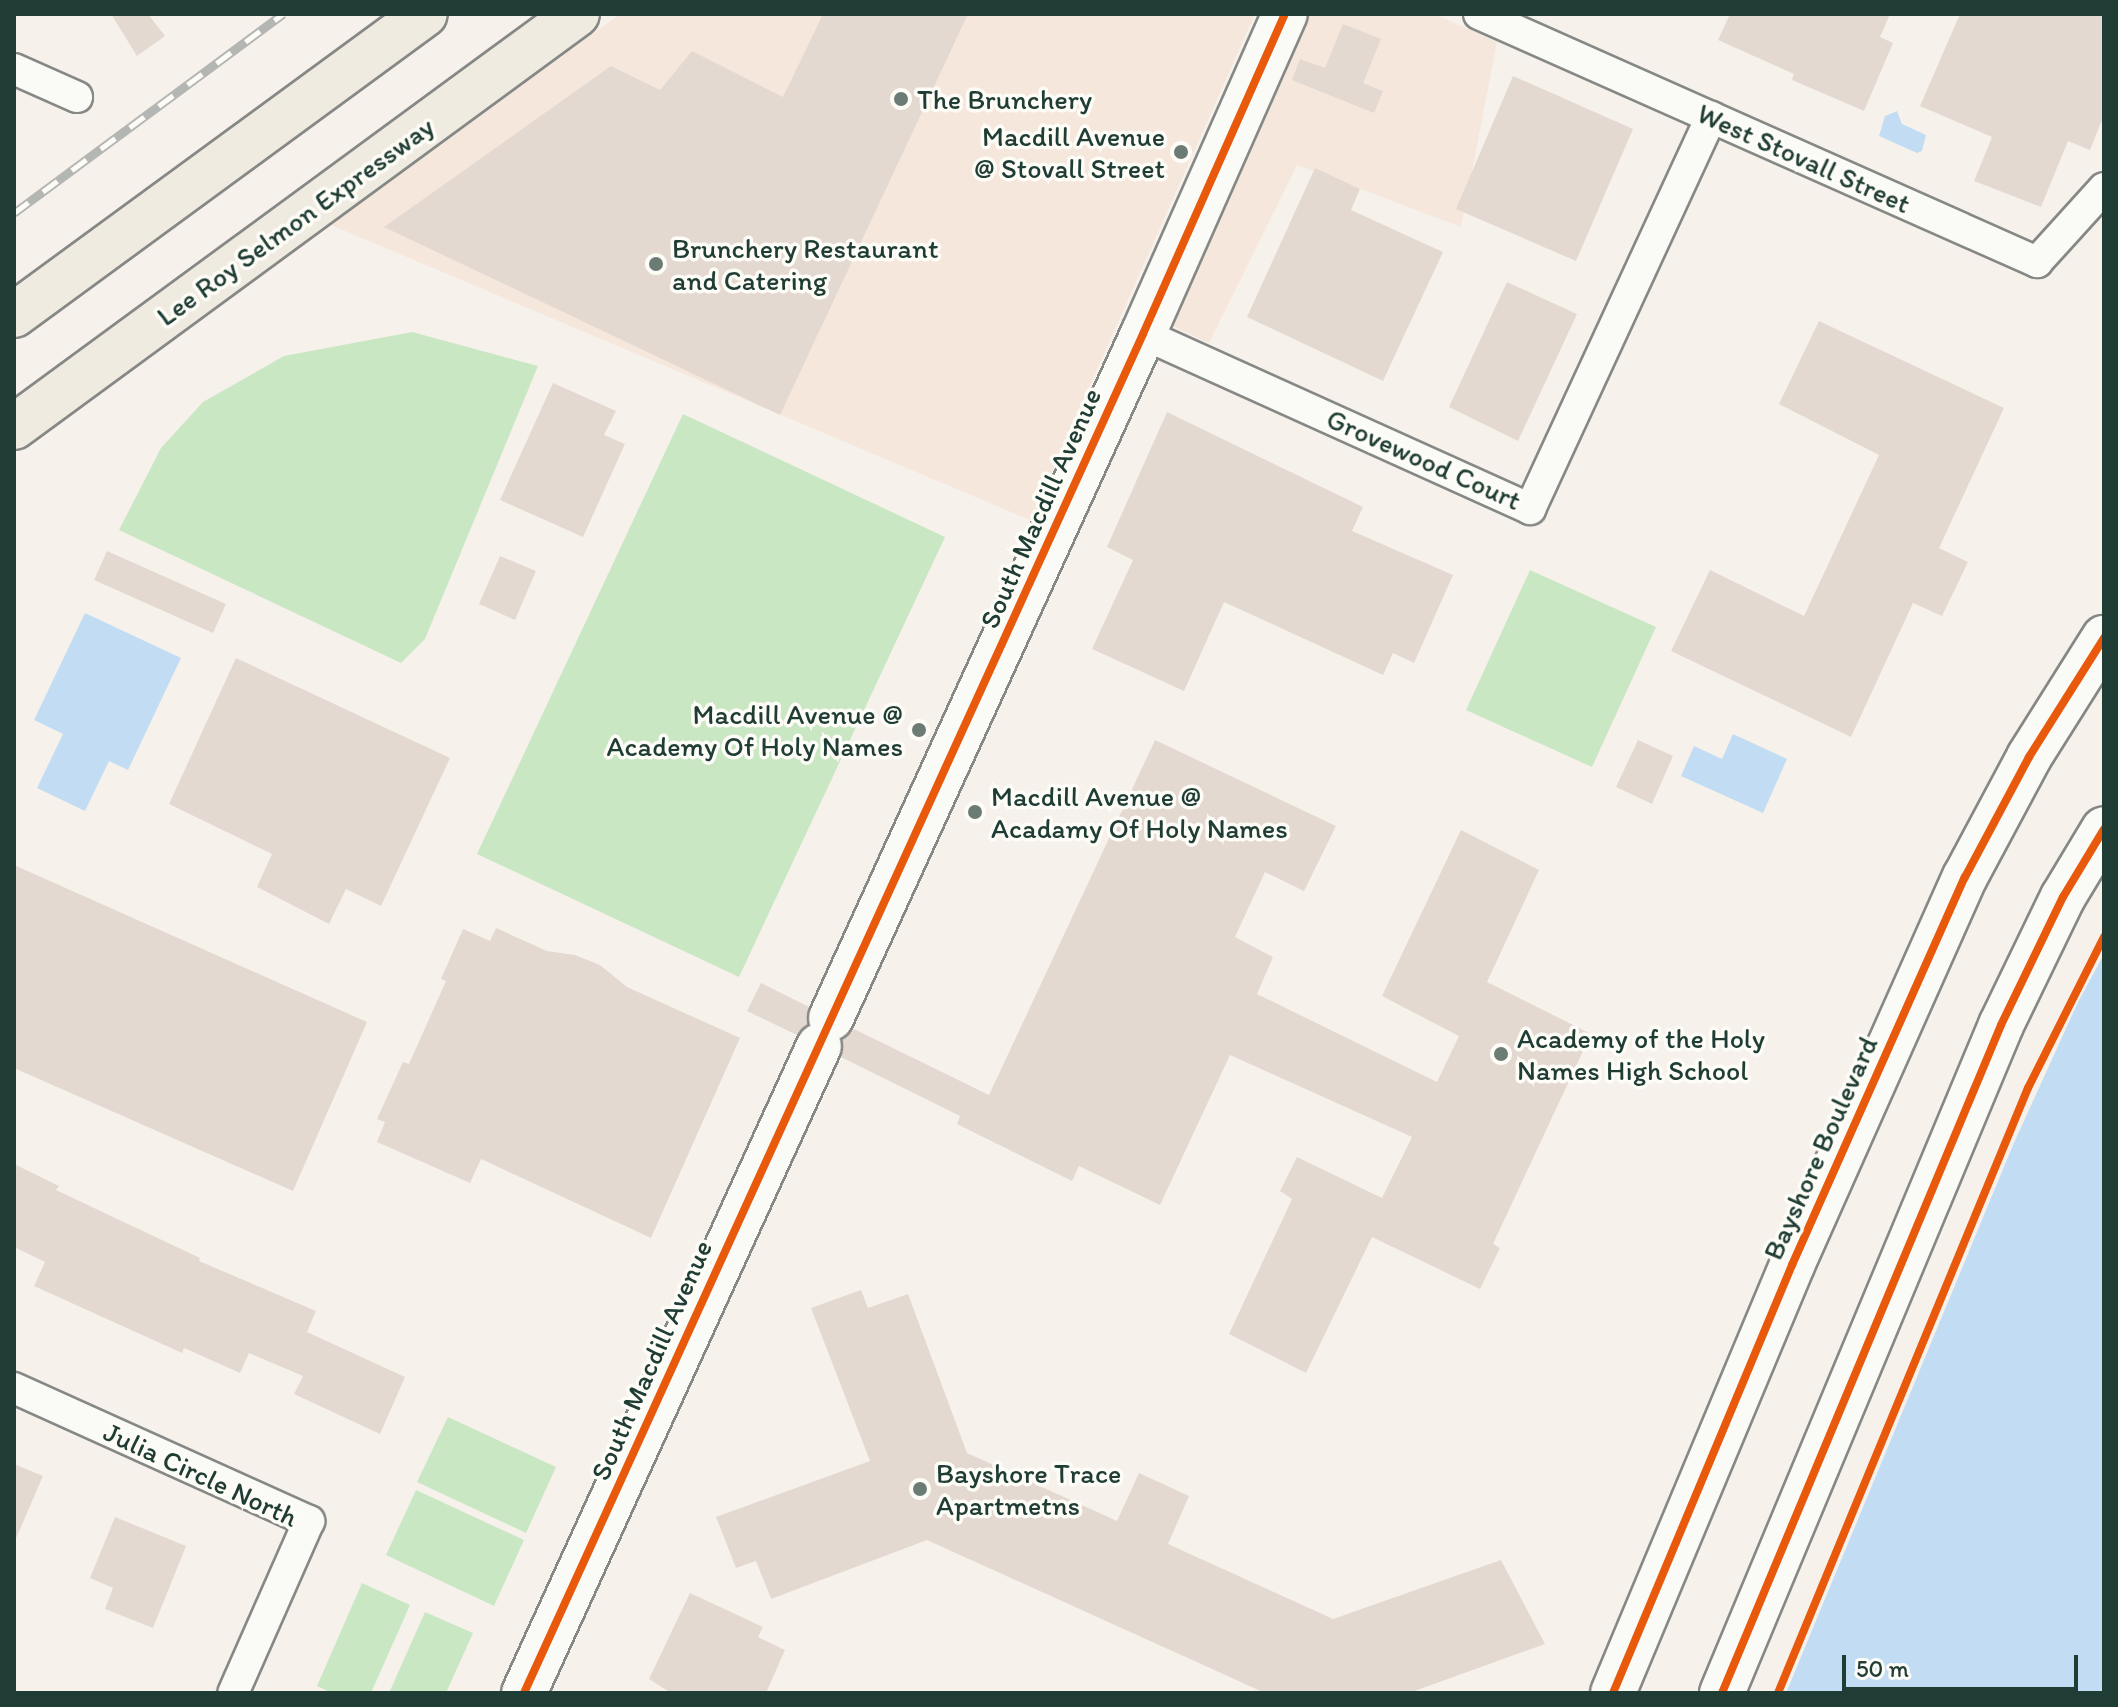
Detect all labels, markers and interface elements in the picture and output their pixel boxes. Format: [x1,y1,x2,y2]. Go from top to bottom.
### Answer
place label: The Brunchery [917,82,1092,116]
marker: The Brunchery [892,90,910,108]
street label: West Stovall Street [1693,96,1915,220]
street label: Lee Roy Selmon Expressway [151,110,439,332]
place label: Macdill Avenue @ Stovall Street [974,119,1165,185]
marker: Macdill Avenue @ Stovall Street [1172,143,1190,161]
place label: Brunchery Restaurant and Catering [672,231,938,297]
marker: Brunchery Restaurant and Catering [647,255,665,273]
street label: South Macdill Avenue [972,383,1108,633]
street label: Grovewood Court [1321,401,1527,517]
place label: Macdill Avenue @ Academy Of Holy Names [605,697,903,763]
marker: Macdill Avenue @ Academy Of Holy Names [910,721,928,739]
place label: Macdill Avenue @ Acadamy Of Holy Names [991,779,1289,845]
marker: Macdill Avenue @ Acadamy Of Holy Names [966,803,984,821]
place label: Academy of the Holy Names High School [1517,1021,1764,1087]
street label: Bayshore Boulevard [1756,1031,1884,1265]
marker: Academy of the Holy Names High School [1492,1045,1510,1063]
street label: South Macdill Avenue [583,1235,719,1485]
street label: Julia Circle North [98,1414,304,1534]
place label: Bayshore Trace Apartmetns [936,1456,1119,1522]
marker: Bayshore Trace Apartmetns [911,1480,929,1498]
scale bar [1846,1639,2082,1689]
text: 50 m [1856,1654,1909,1683]

